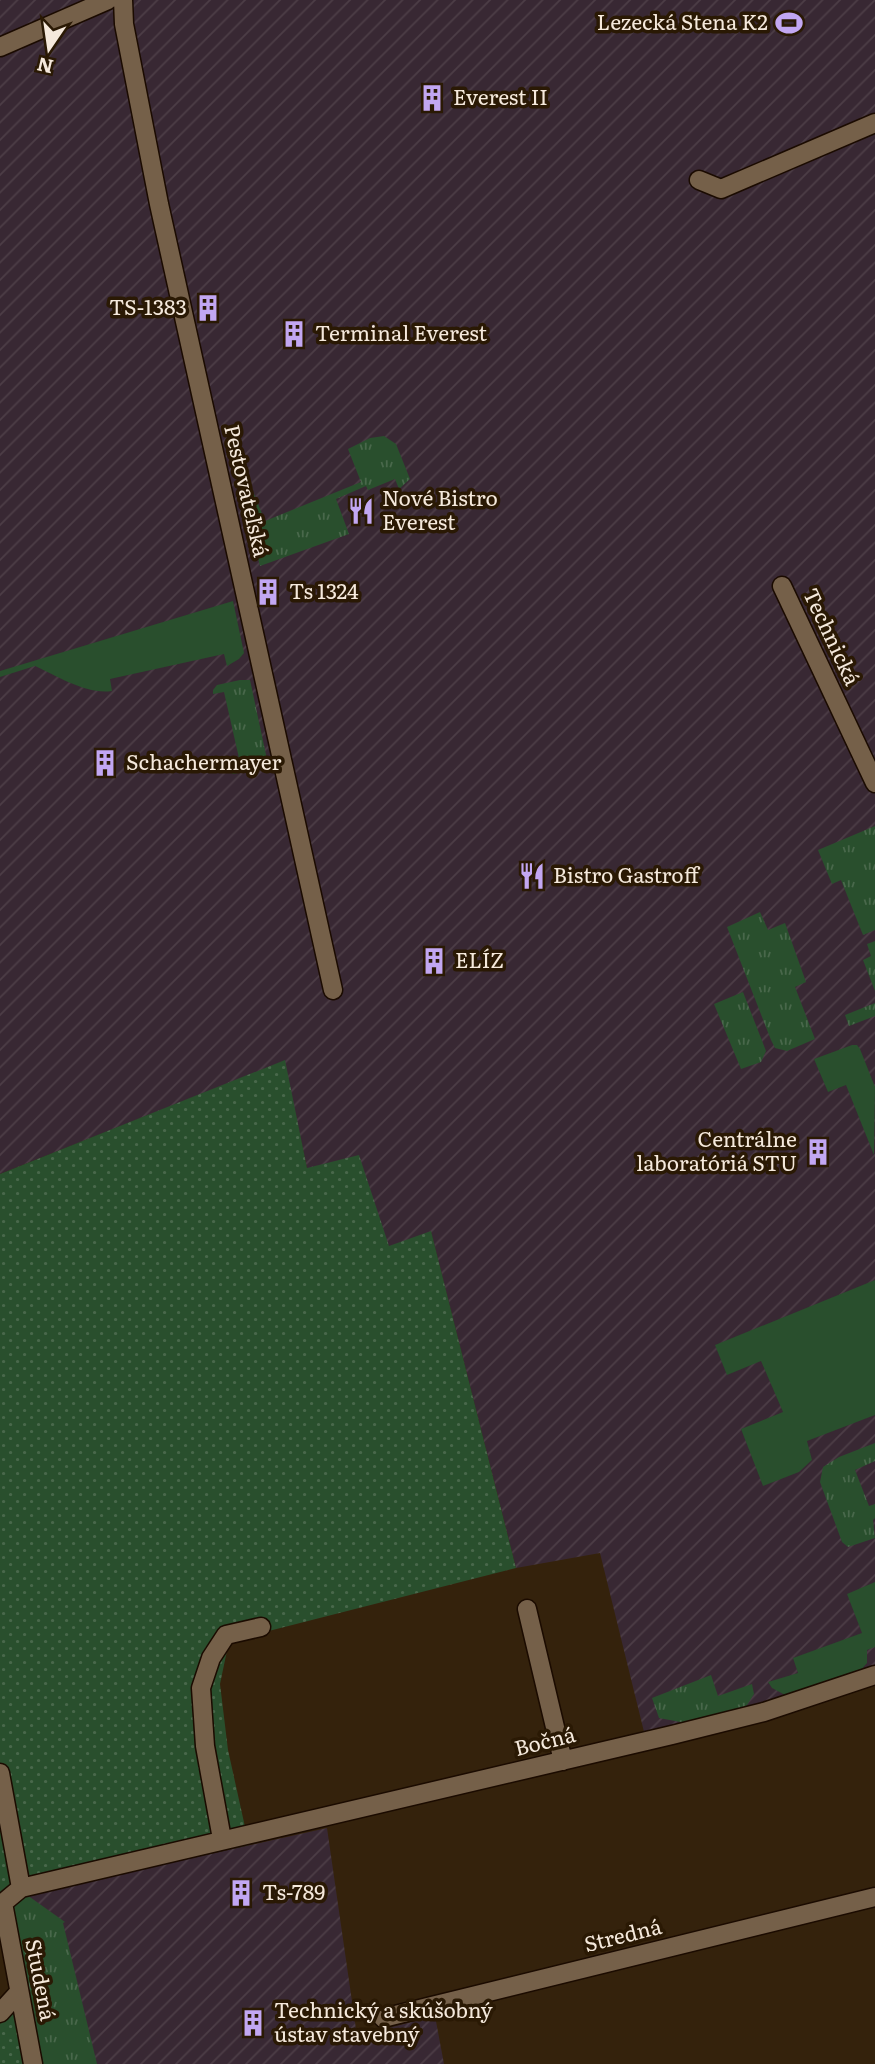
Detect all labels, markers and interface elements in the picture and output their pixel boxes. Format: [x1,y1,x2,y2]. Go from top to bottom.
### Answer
place label: Lezecká Stena K2 [597,5,768,36]
sports icon: Lezecká Stena K2 [774,8,804,38]
north arrow [14,14,84,84]
text: N [34,51,56,82]
place label: Everest II [453,80,548,111]
building icon: Everest II [417,83,447,113]
place label: TS-1383 [109,290,187,321]
building icon: TS-1383 [193,293,223,323]
place label: Terminal Everest [315,316,488,347]
building icon: Terminal Everest [279,319,309,349]
street label: Pestovateľská [218,421,279,560]
place label: Nové Bistro Everest [382,481,498,536]
restaurant icon: Nové Bistro Everest [346,496,376,526]
place label: Ts 1324 [289,574,359,605]
building icon: Ts 1324 [253,577,283,607]
street label: Technická [797,582,870,690]
place label: Schachermayer [126,745,282,776]
building icon: Schachermayer [90,748,120,778]
place label: Bistro Gastroff [553,858,701,889]
restaurant icon: Bistro Gastroff [517,861,547,891]
place label: ELÍZ [455,943,504,974]
building icon: ELÍZ [419,946,449,976]
place label: Centrálne laboratóriá STU [636,1122,797,1177]
building icon: Centrálne laboratóriá STU [803,1137,833,1167]
street label: Bočná [511,1717,579,1762]
place label: Ts-789 [262,1875,325,1906]
building icon: Ts-789 [226,1878,256,1908]
street label: Stredná [580,1909,665,1958]
street label: Studená [19,1936,66,2024]
place label: Technický a skúšobný ústav stavebný [274,1993,494,2048]
building icon: Technický a skúšobný ústav stavebný [238,2008,268,2038]

